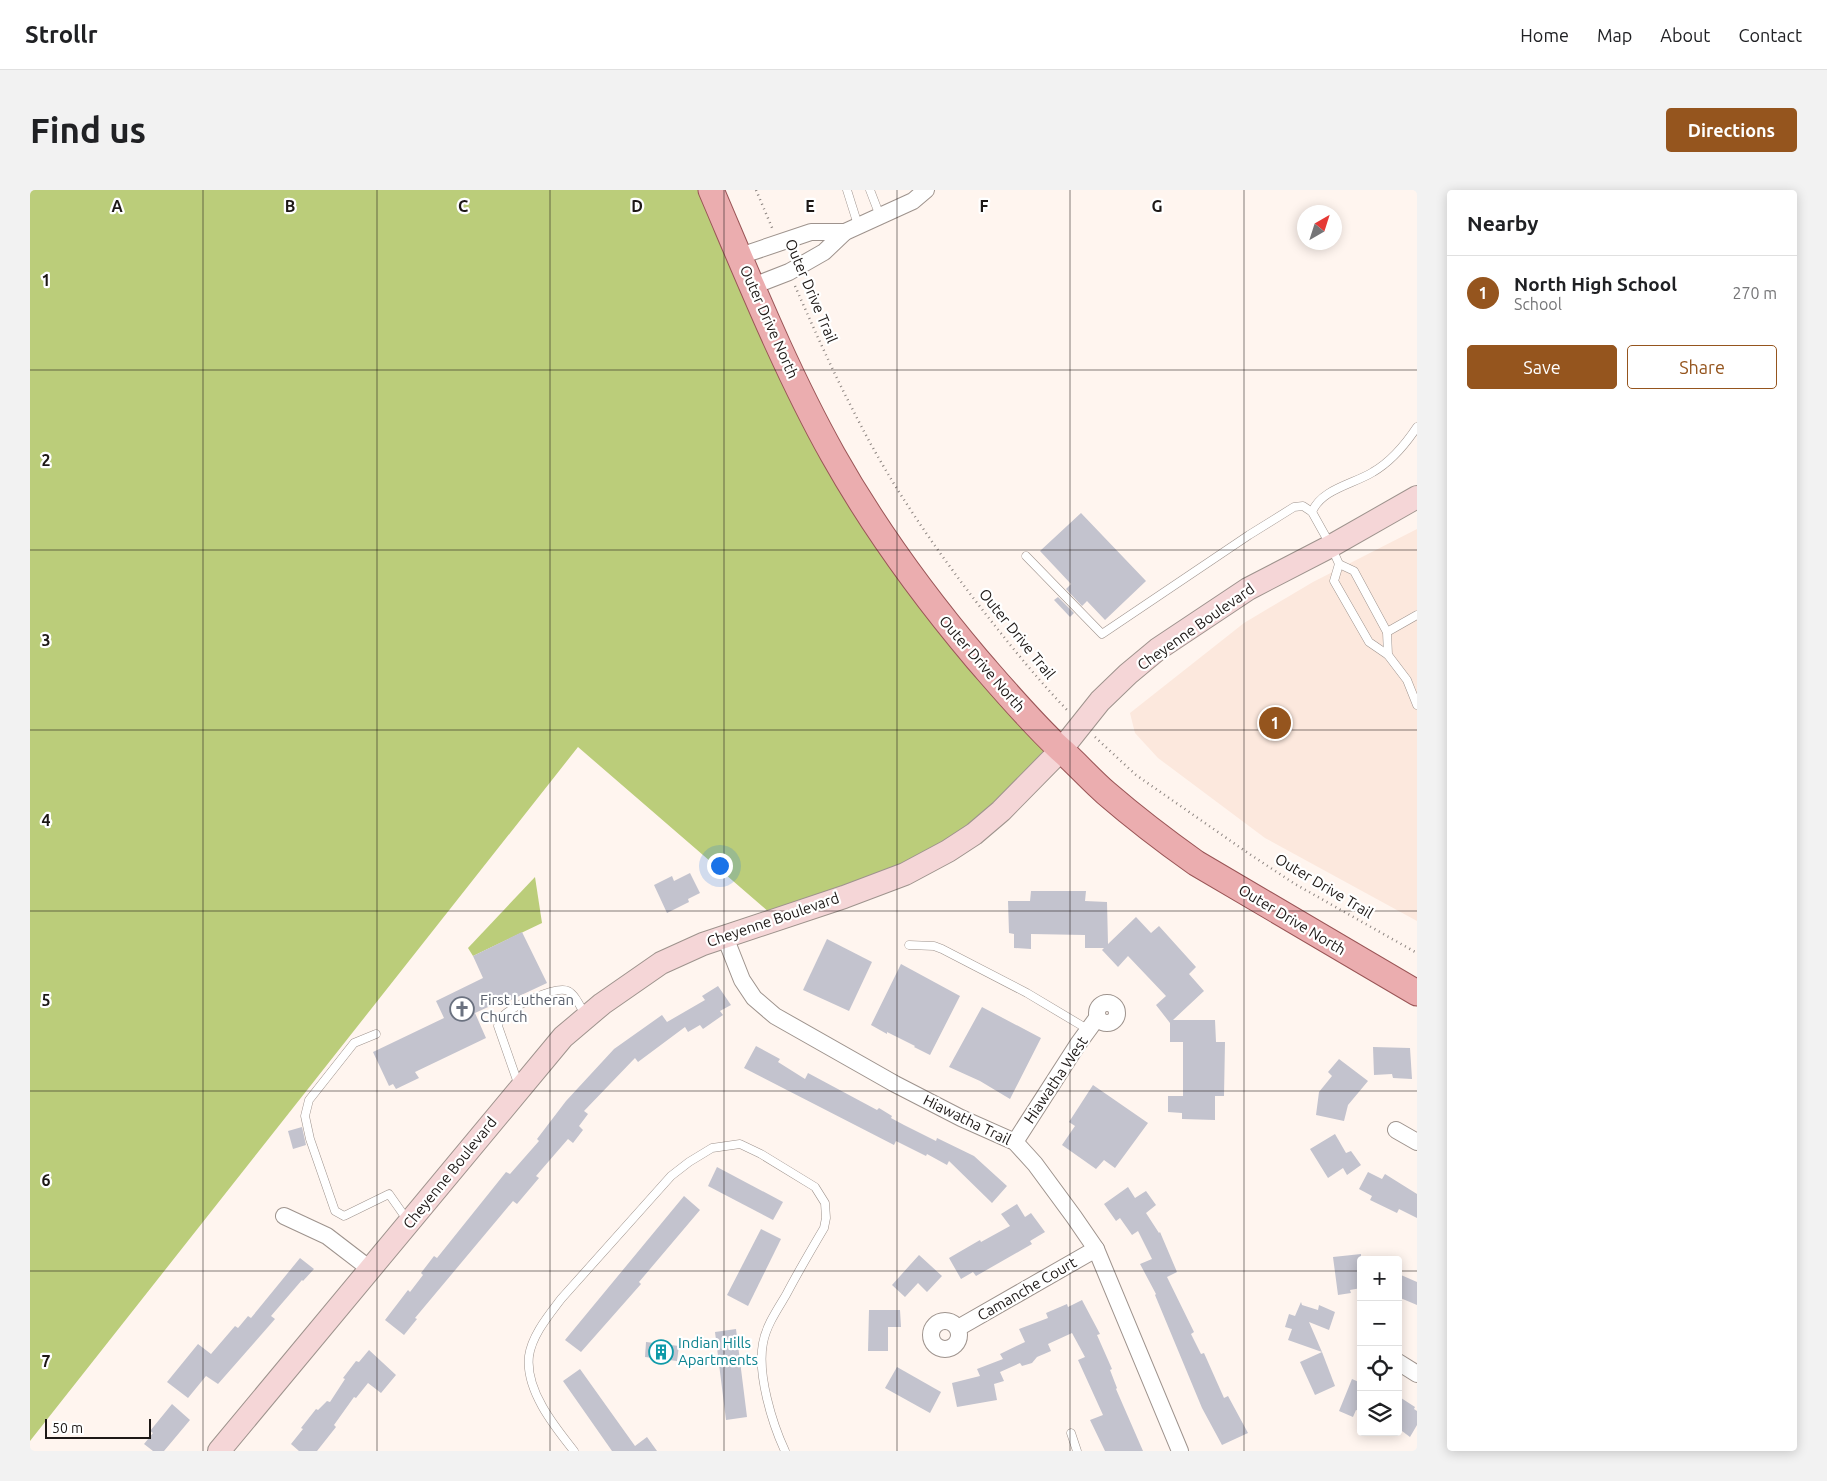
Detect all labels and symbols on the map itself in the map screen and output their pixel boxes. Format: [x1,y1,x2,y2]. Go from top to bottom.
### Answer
text: A [111,197,123,215]
text: B [285,197,295,215]
text: C [458,197,468,215]
text: D [631,197,643,215]
text: E [805,197,815,215]
text: F [980,197,989,215]
text: G [1151,197,1163,215]
north arrow [1297,205,1342,250]
street label: Outer Drive Trail [782,236,841,345]
street label: Outer Drive North [737,263,802,381]
text: 1 [41,271,51,289]
text: 2 [41,451,51,469]
street label: Cheyenne Boulevard [1134,580,1257,673]
street label: Outer Drive Trail [976,585,1059,682]
street label: Outer Drive North [936,612,1029,715]
text: 3 [41,631,51,649]
pin: 1 [1259,704,1291,742]
text: 4 [41,811,51,829]
street label: Outer Drive Trail [1272,850,1376,922]
your location [707,853,733,879]
street label: Outer Drive North [1236,881,1349,958]
street label: Cheyenne Boulevard [704,889,841,950]
text: 5 [41,991,51,1009]
place label: First Lutheran Church [480,991,574,1025]
church icon: First Lutheran Church [449,996,475,1022]
street label: Hiawatha West [1020,1033,1091,1126]
street label: Hiawatha Trail [921,1091,1014,1148]
street label: Cheyenne Boulevard [399,1113,500,1232]
text: 6 [41,1171,51,1189]
street label: Camanche Court [974,1253,1079,1324]
place label: Indian Hills Apartments [678,1334,758,1368]
building icon: Indian Hills Apartments [648,1339,674,1365]
text: 7 [41,1352,51,1370]
scale bar [45,1416,151,1439]

